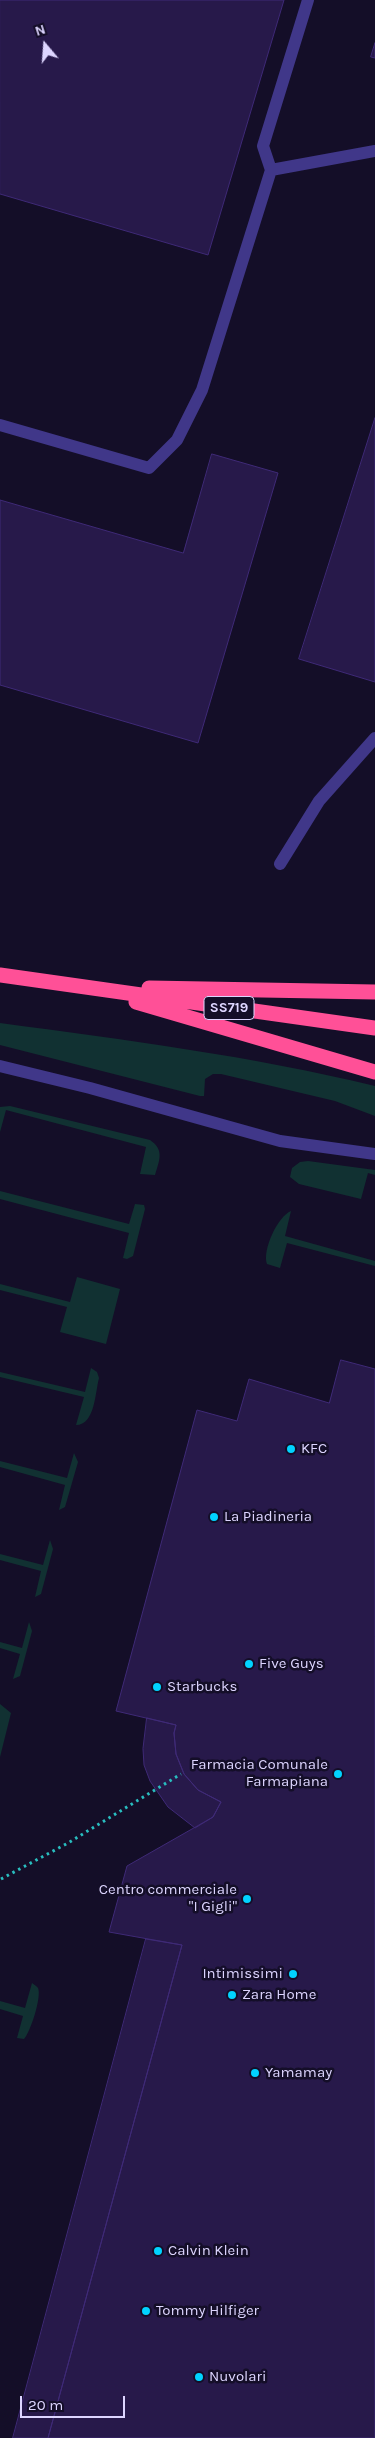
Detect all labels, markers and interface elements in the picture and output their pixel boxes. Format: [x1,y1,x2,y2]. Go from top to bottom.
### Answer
north arrow [20,20,70,70]
text: N [33,21,48,40]
road number: SS719 [204,996,254,1020]
place label: KFC [301,1440,327,1458]
marker: KFC [285,1443,297,1455]
place label: La Piadineria [224,1508,312,1526]
marker: La Piadineria [208,1511,220,1523]
place label: Five Guys [259,1655,324,1673]
marker: Five Guys [243,1658,255,1670]
place label: Starbucks [167,1678,237,1696]
marker: Starbucks [151,1681,163,1693]
place label: Farmacia Comunale Farmapiana [191,1756,328,1791]
marker: Farmacia Comunale Farmapiana [332,1768,344,1780]
place label: Centro commerciale "I Gigli" [99,1881,237,1916]
marker: Centro commerciale "I Gigli" [241,1893,253,1905]
place label: Intimissimi [202,1965,283,1983]
marker: Intimissimi [287,1968,299,1980]
place label: Zara Home [242,1986,316,2004]
marker: Zara Home [226,1989,238,2001]
place label: Yamamay [265,2064,332,2082]
marker: Yamamay [249,2067,261,2079]
place label: Calvin Klein [168,2242,249,2260]
marker: Calvin Klein [152,2245,164,2257]
place label: Tommy Hilfiger [156,2302,259,2320]
marker: Tommy Hilfiger [140,2305,152,2317]
place label: Nuvolari [209,2368,266,2386]
marker: Nuvolari [193,2371,205,2383]
scale bar [22,2386,128,2418]
text: 20 m [28,2396,63,2414]

